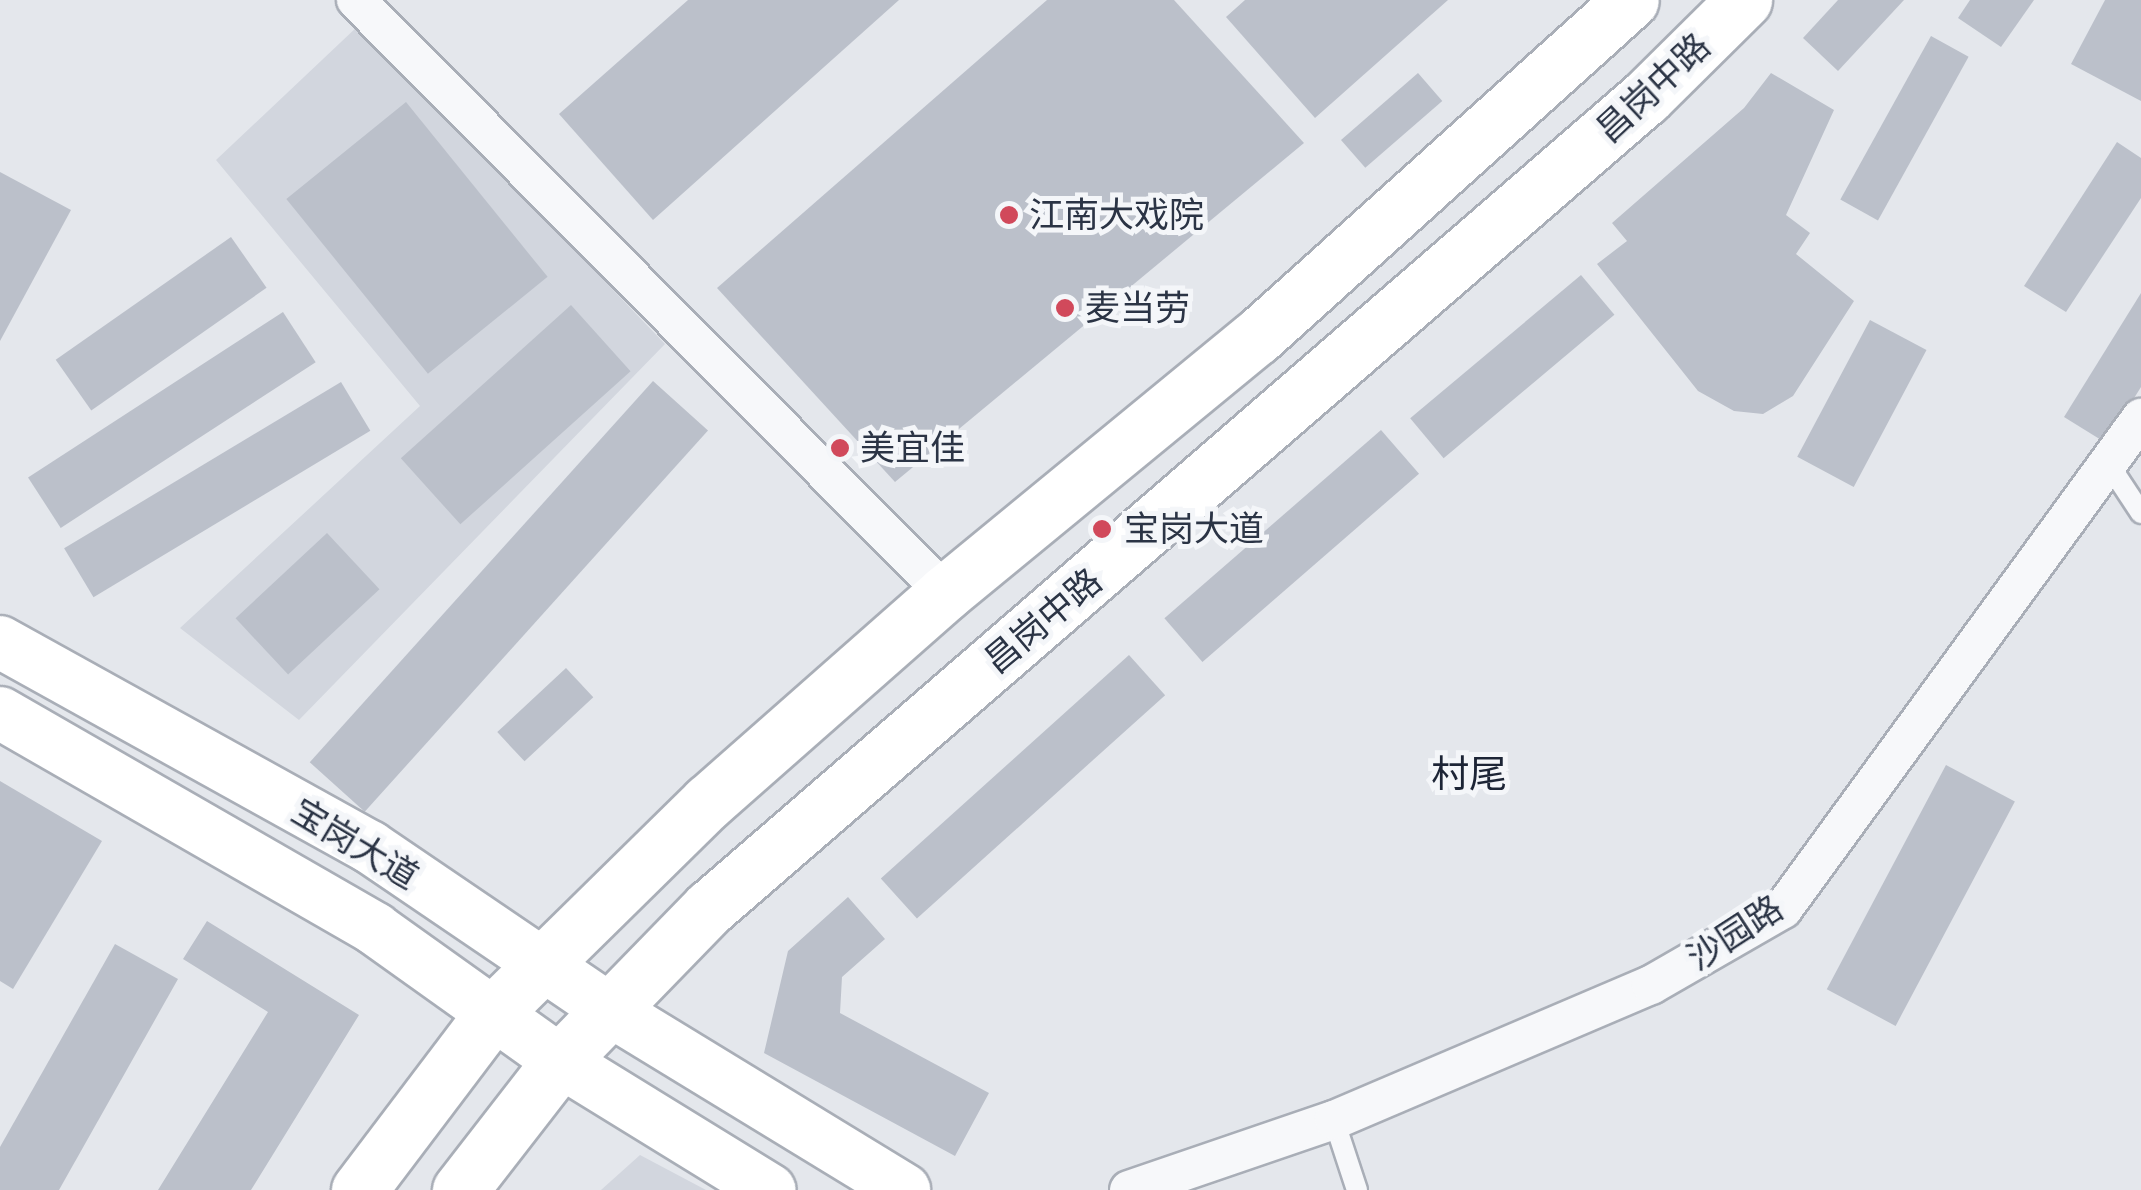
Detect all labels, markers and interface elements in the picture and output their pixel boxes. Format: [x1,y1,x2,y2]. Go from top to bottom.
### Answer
street label: 昌岗中路 [1587,25,1719,151]
place label: 江南大戏院 [1029,194,1204,236]
marker: 江南大戏院 [998,204,1020,226]
place label: 麦当劳 [1085,287,1190,329]
marker: 麦当劳 [1054,297,1076,319]
place label: 美宜佳 [860,427,965,469]
marker: 美宜佳 [829,437,851,459]
place label: 宝岗大道 [1124,508,1264,550]
marker: 宝岗大道 [1089,516,1115,542]
street label: 昌岗中路 [976,560,1110,682]
district label: 村尾 [1431,752,1507,798]
street label: 宝岗大道 [284,790,426,898]
street label: 沙园路 [1680,887,1790,979]

